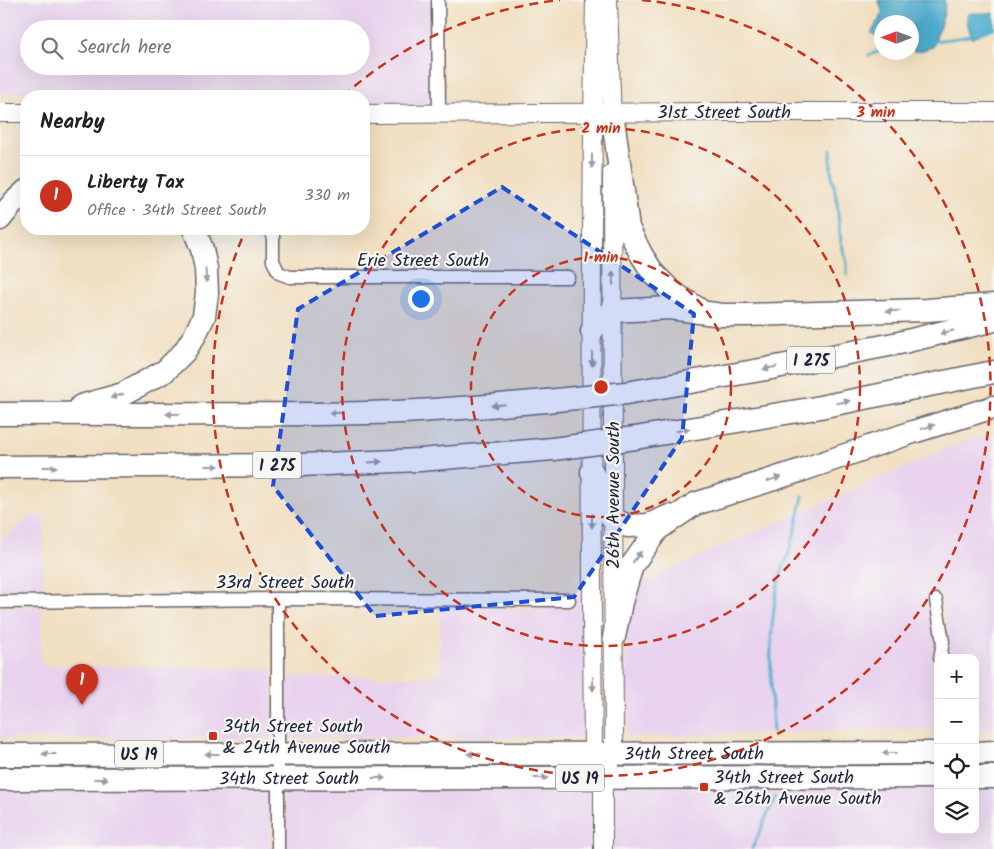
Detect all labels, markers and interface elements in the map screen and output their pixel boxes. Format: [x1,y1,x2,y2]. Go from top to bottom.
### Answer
north arrow [874,15,919,60]
search box [20,20,370,75]
text: Search here [78,33,172,63]
icon: search [38,34,66,62]
street label: 31st Street South [657,99,791,128]
text: 3 min [856,101,895,125]
text: Nearby [40,106,105,139]
text: 2 min [581,117,621,141]
one-way arrow [588,153,596,169]
text: Liberty Tax [87,168,184,198]
text: 1 [54,183,58,208]
text: 330 m [305,183,350,208]
text: Office · 34th Street South [87,198,267,223]
text: 1 min [584,246,618,270]
street label: Erie Street South [357,247,489,276]
one-way arrow [202,268,210,284]
one-way arrow [609,270,617,286]
your location [408,286,434,312]
one-way arrow [885,307,901,315]
one-way arrow [939,328,954,336]
road number: I 275 [787,346,835,374]
one-way arrow [588,351,596,367]
one-way arrow [762,365,778,373]
centre of rings [592,378,610,396]
one-way arrow [109,392,124,400]
one-way arrow [835,398,850,406]
one-way arrow [490,401,506,409]
one-way arrow [165,410,181,418]
one-way arrow [327,410,343,418]
street label: 26th Avenue South [600,421,629,569]
one-way arrow [920,423,935,431]
one-way arrow [675,426,691,434]
road number: I 275 [253,452,301,478]
one-way arrow [367,457,383,465]
one-way arrow [205,462,221,470]
one-way arrow [42,463,58,471]
one-way arrow [767,475,782,483]
one-way arrow [588,513,596,529]
one-way arrow [632,551,643,564]
street label: 33rd Street South [216,569,354,598]
map controls [934,654,979,834]
button: + [934,654,979,699]
pin: 1 [66,664,98,705]
one-way arrow [589,676,597,692]
button: − [934,699,979,744]
place label: 34th Street South & 24th Avenue South [223,713,390,763]
marker: 34th Street South & 24th Avenue South [207,730,219,742]
street label: 34th Street South [624,740,764,770]
road number: US 19 [115,741,163,768]
button: locate [934,744,979,789]
one-way arrow [881,749,897,757]
one-way arrow [41,750,57,758]
one-way arrow [203,750,219,758]
one-way arrow [466,750,482,758]
road number: US 19 [556,764,604,791]
place label: 34th Street South & 26th Avenue South [714,764,881,814]
street label: 34th Street South [219,765,359,795]
one-way arrow [371,774,387,782]
one-way arrow [533,774,549,782]
one-way arrow [93,775,109,783]
marker: 34th Street South & 26th Avenue South [698,781,710,793]
button: layers [934,789,979,834]

